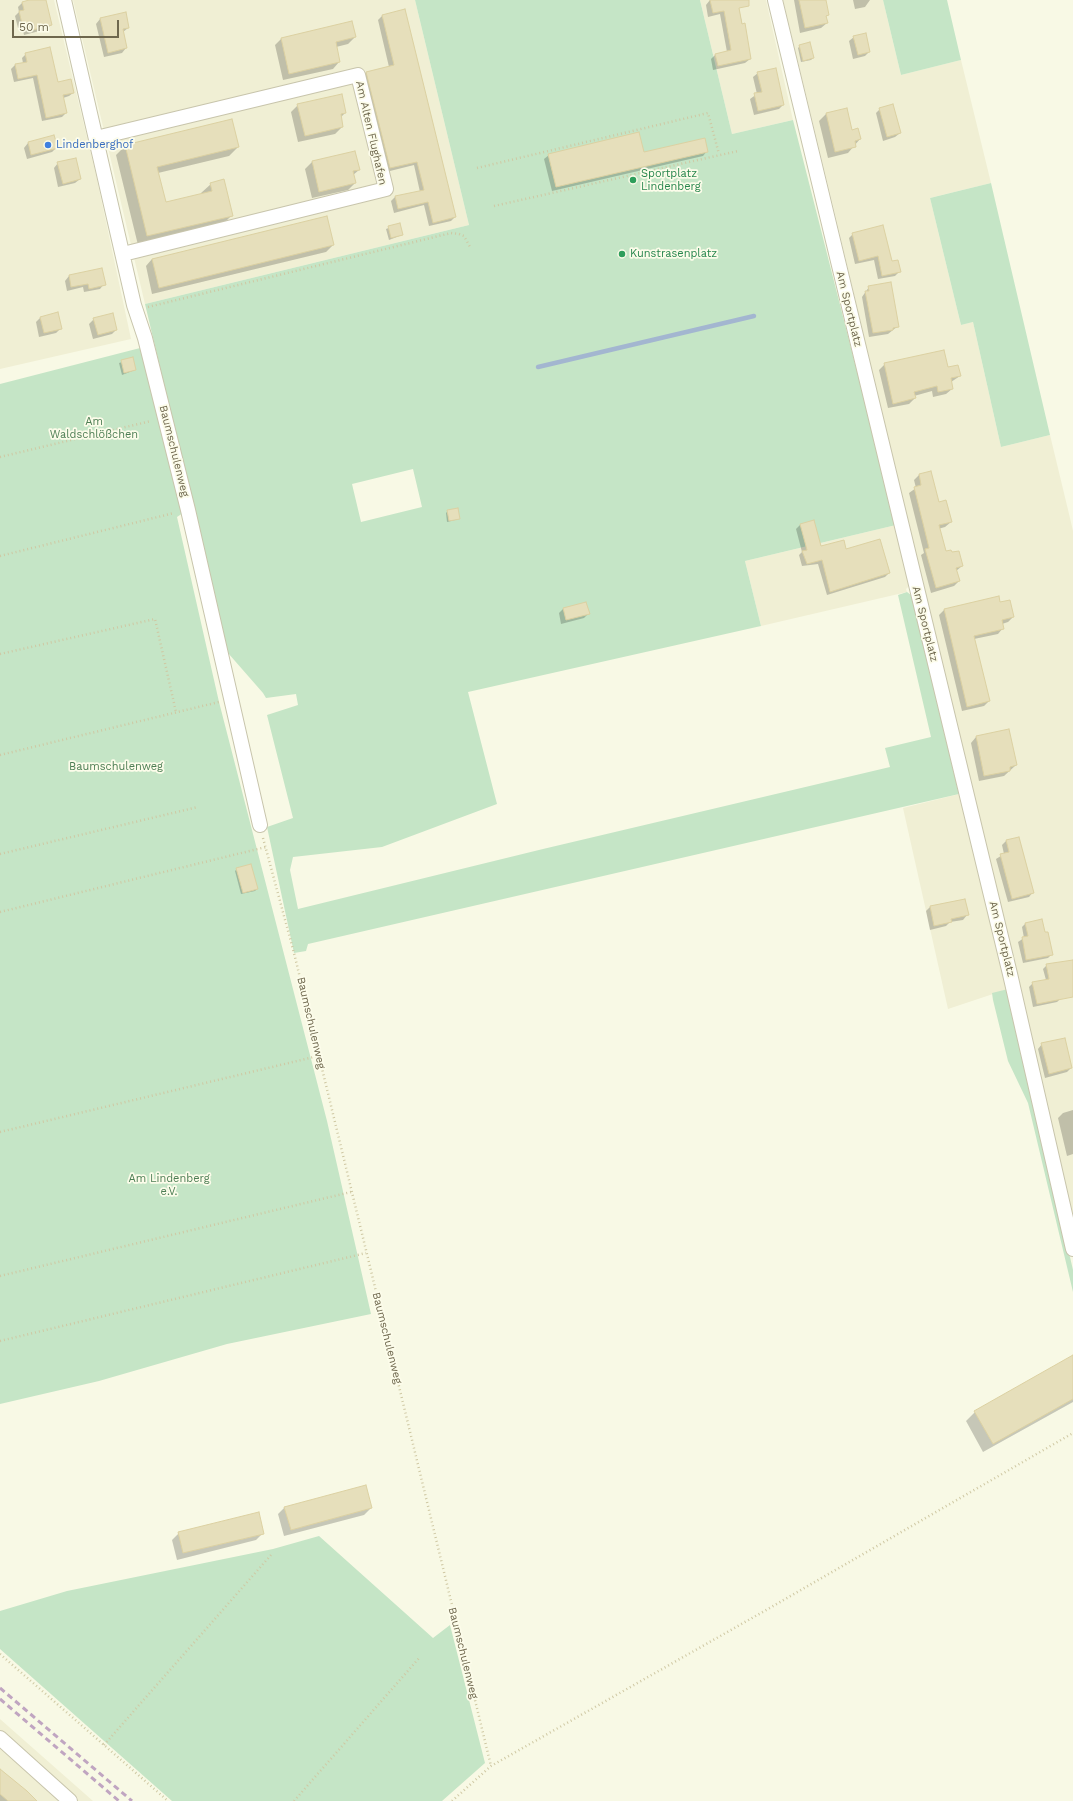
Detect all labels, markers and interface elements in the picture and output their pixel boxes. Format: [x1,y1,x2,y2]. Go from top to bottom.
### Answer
scale bar [14,12,121,38]
text: 50 m [19,20,49,34]
street label: Am Alten Flughafen [353,80,389,186]
place label: Lindenberghof [56,138,133,152]
marker: Lindenberghof [43,140,53,150]
place label: Sportplatz Lindenberg [641,167,701,193]
marker: Sportplatz Lindenberg [628,175,638,185]
place label: Kunstrasenplatz [630,247,717,261]
marker: Kunstrasenplatz [617,249,627,259]
street label: Am Sportplatz [833,270,865,348]
street label: Baumschulenweg [156,404,192,498]
park label: Am Waldschlößchen [50,415,138,441]
street label: Am Sportplatz [909,585,941,663]
park label: Baumschulenweg [69,760,163,774]
street label: Am Sportplatz [986,900,1018,978]
street label: Baumschulenweg [294,976,328,1070]
park label: Am Lindenberg e.V. [128,1172,210,1198]
street label: Baumschulenweg [369,1291,405,1385]
street label: Baumschulenweg [445,1606,481,1700]

